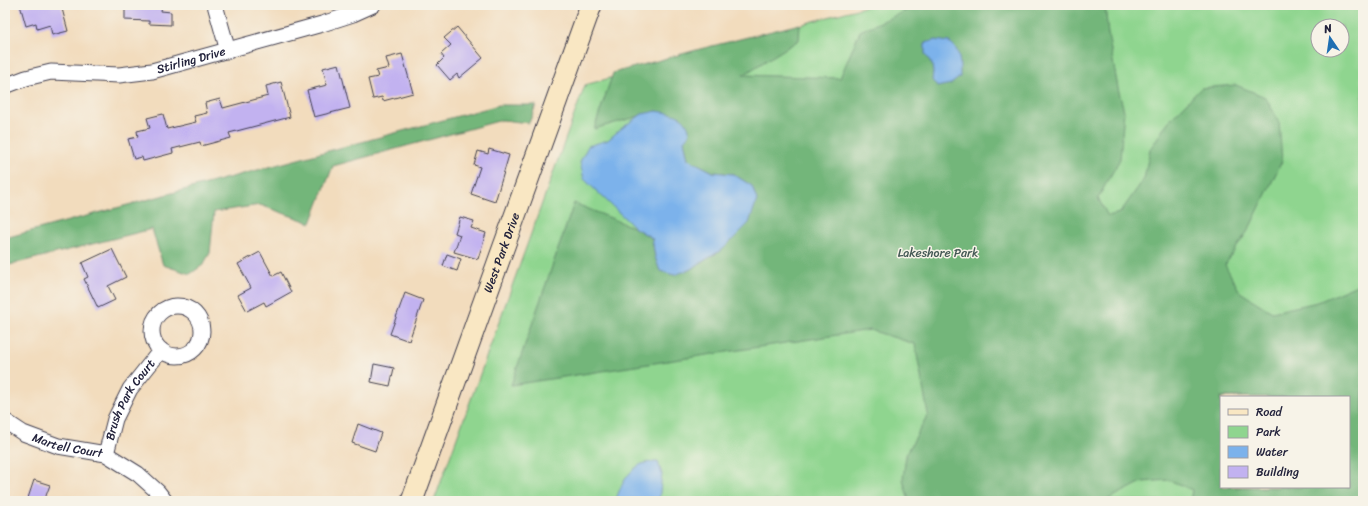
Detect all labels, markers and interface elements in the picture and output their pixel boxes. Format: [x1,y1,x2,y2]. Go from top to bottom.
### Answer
north arrow [1310,18,1350,58]
text: N [1321,19,1334,39]
street label: Stirling Drive [154,40,228,80]
street label: West Park Drive [477,209,526,296]
park label: Lakeshore Park [898,242,978,264]
street label: Brush Park Court [99,354,161,443]
legend [1220,396,1350,488]
text: Road [1256,401,1283,423]
text: Park [1256,421,1281,443]
street label: Martell Court [29,426,105,464]
text: Water [1256,441,1289,463]
text: Building [1256,461,1299,483]

